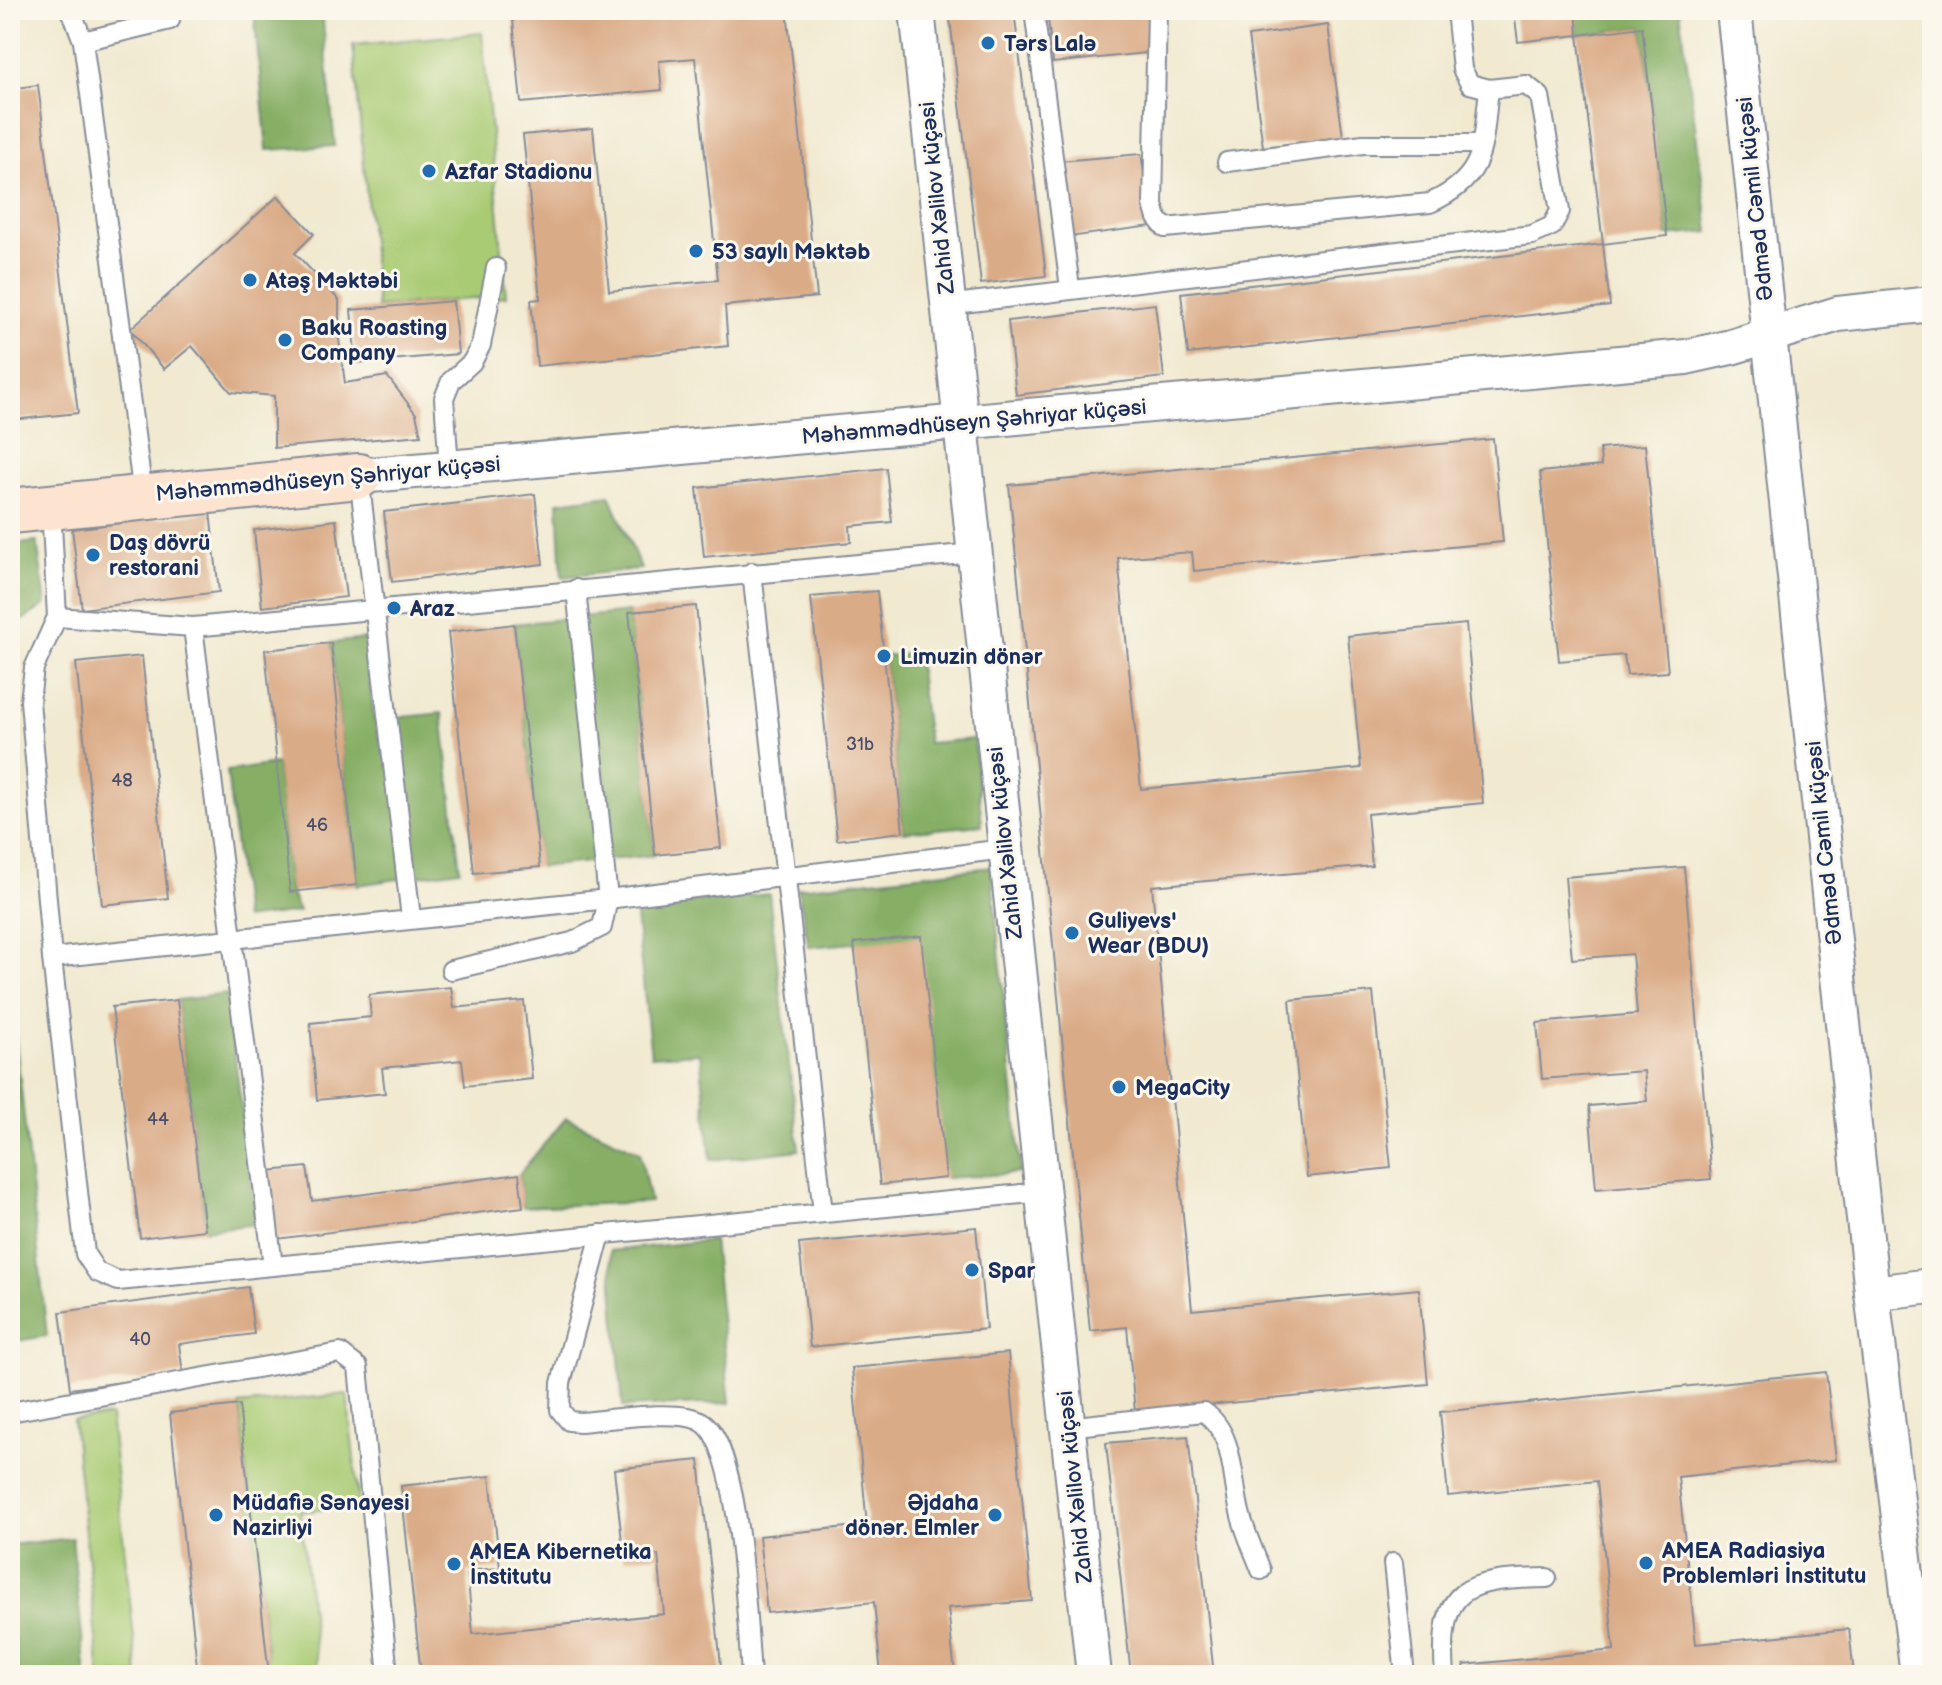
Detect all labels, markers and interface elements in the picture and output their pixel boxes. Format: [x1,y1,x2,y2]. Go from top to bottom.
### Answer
place label: Tərs Lalə [1004,31,1097,58]
marker: Tərs Lalə [979,34,997,52]
street label: Ədməd Cəmil küçəsi [1731,95,1780,302]
street label: Zahid Xəlilov küçəsi [914,100,961,296]
place label: Azfar Stadionu [444,159,592,186]
marker: Azfar Stadionu [420,162,438,180]
place label: 53 saylı Məktəb [712,239,870,266]
marker: 53 saylı Məktəb [687,242,705,260]
place label: Atəş Məktəbi [265,268,398,295]
marker: Atəş Məktəbi [241,271,259,289]
place label: Baku Roasting Company [301,315,447,367]
marker: Baku Roasting Company [276,331,294,349]
street label: Məhəmmədhüseyn Şəhriyar küçəsi [800,394,1148,451]
street label: Məhəmmədhüseyn Şəhriyar küçəsi [154,451,502,508]
place label: Daş dövrü restorani [109,530,210,582]
marker: Daş dövrü restorani [84,546,102,564]
place label: Araz [409,596,455,623]
marker: Araz [385,599,403,617]
place label: Limuzin dönər [900,644,1043,671]
marker: Limuzin dönər [875,647,893,665]
house number: 31b [846,734,874,755]
street label: Ədməd Cəmil küçəsi [1800,739,1849,946]
street label: Zahid Xəlilov küçəsi [982,745,1029,941]
house number: 48 [111,770,133,791]
house number: 46 [306,815,328,836]
place label: Guliyevs' Wear (BDU) [1088,908,1209,960]
marker: Guliyevs' Wear (BDU) [1063,924,1081,942]
place label: MegaCity [1135,1075,1230,1102]
marker: MegaCity [1110,1078,1128,1096]
house number: 44 [147,1109,169,1130]
place label: Spar [988,1258,1036,1285]
marker: Spar [963,1261,981,1279]
house number: 40 [129,1329,151,1350]
street label: Zahid Xəlilov küçəsi [1052,1389,1099,1585]
place label: Müdafiə Sənayesi Nazirliyi [232,1490,410,1542]
place label: Əjdaha dönər. Elmler [845,1490,979,1542]
marker: Müdafiə Sənayesi Nazirliyi [207,1506,225,1524]
marker: Əjdaha dönər. Elmler [986,1506,1004,1524]
place label: AMEA Radiasiya Problemləri İnstitutu [1661,1538,1866,1590]
place label: AMEA Kibernetika İnstitutu [469,1539,652,1591]
marker: AMEA Radiasiya Problemləri İnstitutu [1637,1554,1655,1572]
marker: AMEA Kibernetika İnstitutu [445,1555,463,1573]

